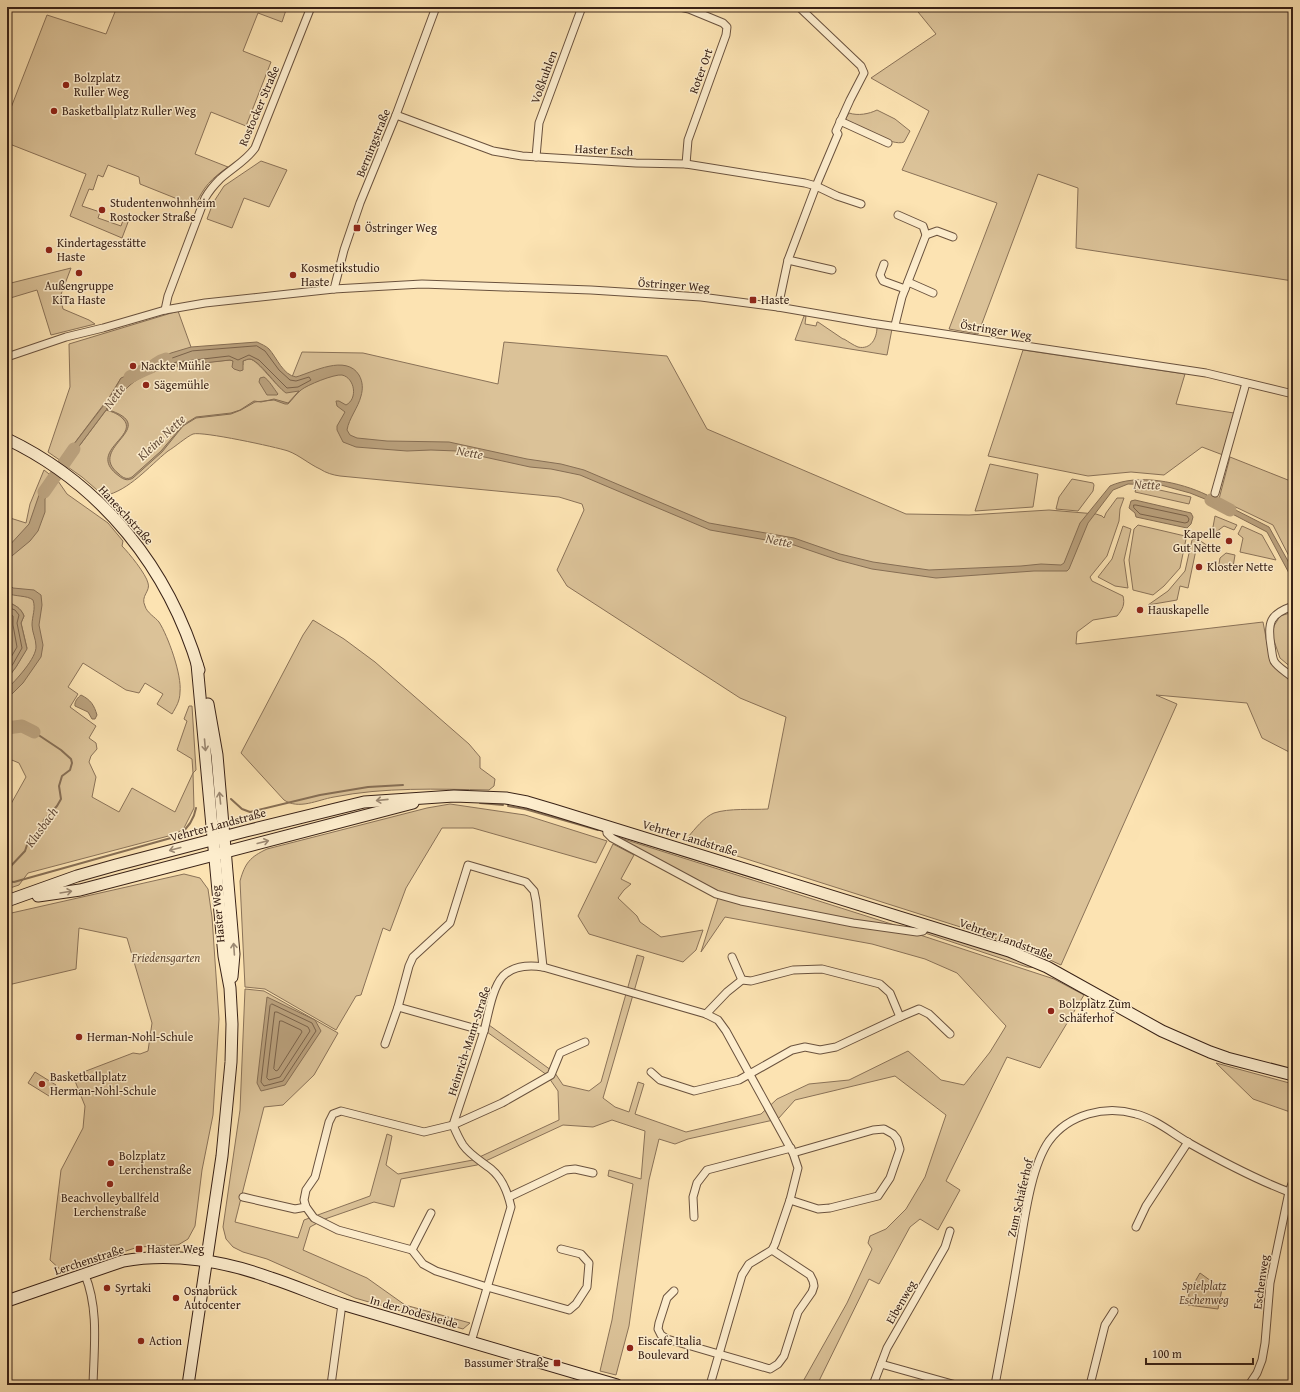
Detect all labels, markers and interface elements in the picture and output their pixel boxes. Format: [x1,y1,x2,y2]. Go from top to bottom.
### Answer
street label: Roter Ort [685,45,717,96]
street label: Voßkuhlen [526,48,561,106]
street label: Rostocker Straße [234,63,283,149]
place label: Bolzplatz Ruller Weg [74,69,129,100]
marker: Bolzplatz Ruller Weg [61,80,71,90]
place label: Basketballplatz Ruller Weg [62,102,196,119]
marker: Basketballplatz Ruller Weg [49,106,59,116]
street label: Berningstraße [351,106,394,180]
street label: Haster Esch [574,139,634,160]
place label: Studentenwohnheim Rostocker Straße [110,194,216,225]
marker: Studentenwohnheim Rostocker Straße [97,205,107,215]
place label: Östringer Weg [365,219,437,236]
marker: Östringer Weg [352,223,362,233]
place label: Kindertagesstätte Haste [57,234,147,265]
marker: Kindertagesstätte Haste [44,245,54,255]
place label: Kosmetikstudio Haste [301,259,380,290]
marker: Außengruppe KiTa Haste [74,268,84,278]
marker: Kosmetikstudio Haste [288,270,298,280]
street label: Östringer Weg [638,274,710,295]
place label: Außengruppe KiTa Haste [44,277,114,308]
place label: Haste [761,291,790,308]
marker: Haste [748,295,758,305]
street label: Östringer Weg [959,315,1033,344]
place label: Nackte Mühle [141,357,211,374]
marker: Nackte Mühle [128,361,138,371]
place label: Sägemühle [154,376,210,393]
water label: Nette [99,380,130,413]
marker: Sägemühle [141,380,151,390]
water label: Kleine Nette [132,410,190,465]
water label: Nette [455,441,485,464]
water label: Nette [1133,475,1161,494]
street label: Haneschstraße [95,481,158,548]
place label: Kapelle Gut Nette [1173,525,1221,556]
water label: Nette [764,529,794,552]
marker: Kapelle Gut Nette [1224,536,1234,546]
place label: Kloster Nette [1207,558,1274,575]
marker: Kloster Nette [1194,562,1204,572]
place label: Hauskapelle [1148,601,1210,618]
marker: Hauskapelle [1135,605,1145,615]
one-way arrow [201,738,209,751]
one-way arrow [216,792,223,805]
one-way arrow [376,797,389,804]
water label: Klusbach [20,803,63,852]
street label: Vehrter Landstraße [168,803,268,846]
street label: Vehrter Landstraße [640,815,740,860]
one-way arrow [256,838,269,845]
one-way arrow [169,846,182,854]
street label: Haster Weg [207,885,228,943]
one-way arrow [59,888,72,896]
street label: Vehrter Landstraße [957,914,1056,964]
one-way arrow [230,943,237,956]
park label: Friedensgarten [131,949,200,966]
street label: Heinrich-Mann-Straße [443,983,494,1098]
place label: Bolzplatz Zum Schäferhof [1059,995,1131,1026]
marker: Bolzplatz Zum Schäferhof [1046,1006,1056,1016]
place label: Herman-Nohl-Schule [87,1028,194,1045]
marker: Herman-Nohl-Schule [74,1032,84,1042]
place label: Basketballplatz Herman-Nohl-Schule [50,1068,157,1099]
marker: Basketballplatz Herman-Nohl-Schule [37,1079,47,1089]
place label: Bolzplatz Lerchenstraße [119,1147,192,1178]
street label: Zum Schäferhof [1002,1156,1037,1239]
marker: Bolzplatz Lerchenstraße [106,1158,116,1168]
marker: Beachvolleyballfeld Lerchenstraße [105,1179,115,1189]
place label: Beachvolleyballfeld Lerchenstraße [61,1189,160,1220]
street label: Lerchenstraße [52,1240,126,1279]
place label: Haster Weg [147,1240,204,1257]
marker: Haster Weg [134,1244,144,1254]
street label: Eschenweg [1248,1254,1273,1310]
street label: Eibenweg [881,1277,920,1327]
park label: Spielplatz Eschenweg [1178,1277,1229,1308]
place label: Syrtaki [115,1279,152,1296]
place label: Osnabrück Autocenter [184,1282,241,1313]
marker: Syrtaki [102,1283,112,1293]
street label: In der Dodesheide [368,1291,460,1332]
marker: Osnabrück Autocenter [171,1293,181,1303]
place label: Action [149,1332,182,1349]
place label: Eiscafe Italia Boulevard [638,1332,702,1363]
marker: Action [136,1336,146,1346]
scale bar [1146,1340,1253,1366]
marker: Eiscafe Italia Boulevard [625,1343,635,1353]
text: 100 m [1152,1345,1182,1362]
place label: Bassumer Straße [464,1354,549,1371]
marker: Bassumer Straße [552,1358,562,1368]

